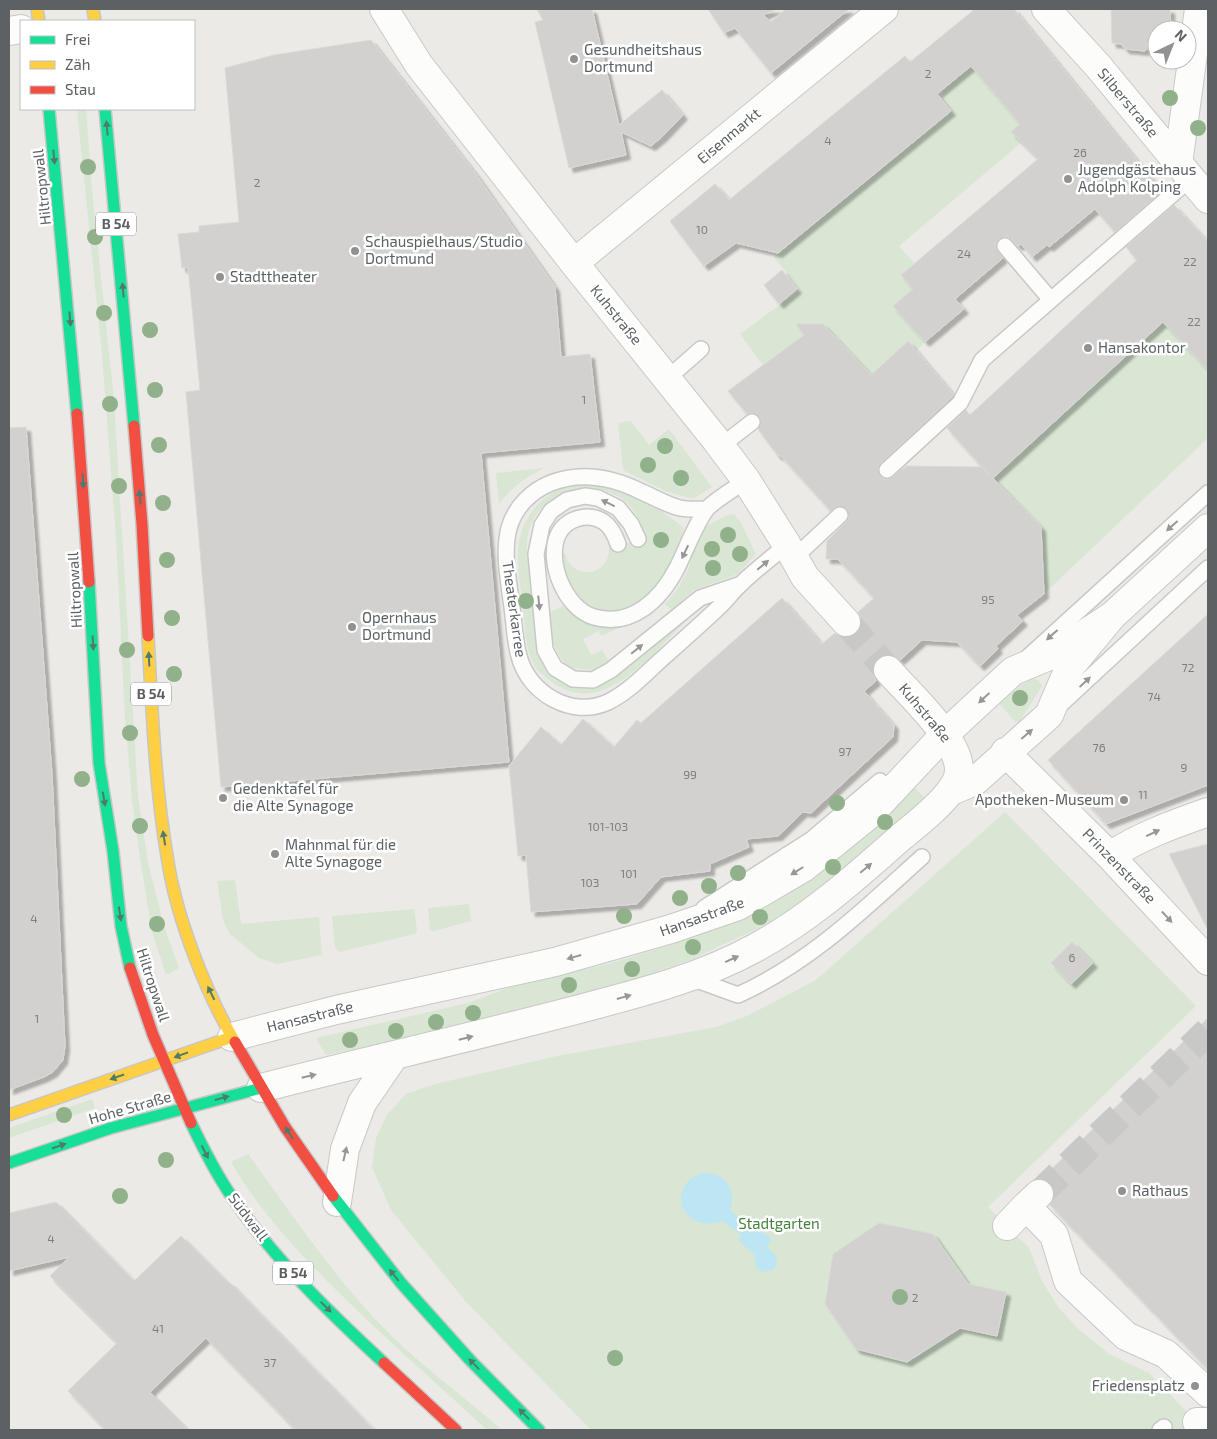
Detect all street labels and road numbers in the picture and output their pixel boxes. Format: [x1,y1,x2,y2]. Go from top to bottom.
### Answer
street label: Silberstraße [1095,64,1163,141]
street label: Eisenmarkt [693,103,764,167]
street label: Hiltropwall [28,148,54,226]
road number: B 54 [96,212,136,235]
street label: Kuhstraße [587,281,646,348]
street label: Hiltropwall [63,551,85,629]
street label: Theaterkarree [499,559,531,658]
street label: Kuhstraße [896,679,956,746]
road number: B 54 [131,682,171,706]
street label: Prinzenstraße [1079,824,1160,907]
street label: Hansastraße [657,892,746,940]
street label: Hiltropwall [134,946,174,1024]
street label: Hansastraße [265,997,355,1035]
street label: Hohe Straße [86,1087,173,1127]
street label: Südwall [225,1189,273,1244]
road number: B 54 [273,1262,313,1284]

